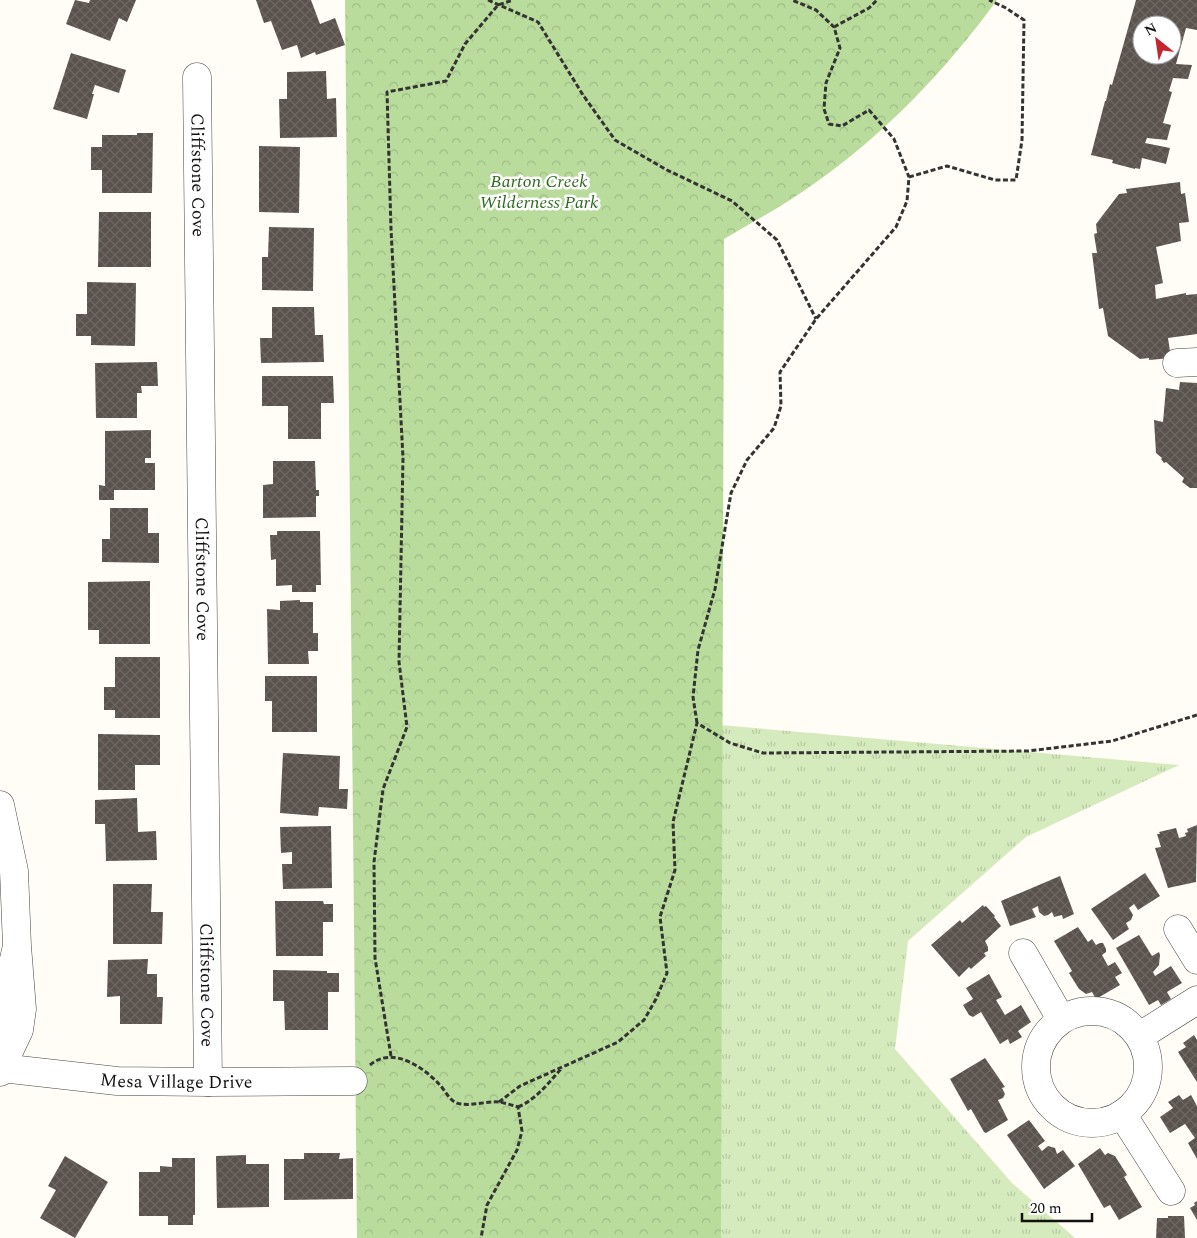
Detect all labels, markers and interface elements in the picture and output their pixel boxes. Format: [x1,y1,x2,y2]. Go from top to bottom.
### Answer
north arrow [1132,15,1182,65]
text: N [1141,17,1161,41]
street label: Cliffstone Cove [183,113,212,237]
park label: Barton Creek Wilderness Park [480,168,599,216]
street label: Cliffstone Cove [188,517,216,641]
street label: Cliffstone Cove [192,923,221,1047]
street label: Mesa Village Drive [99,1066,252,1096]
scale bar [1022,1190,1092,1222]
text: 20 m [1030,1197,1062,1220]

